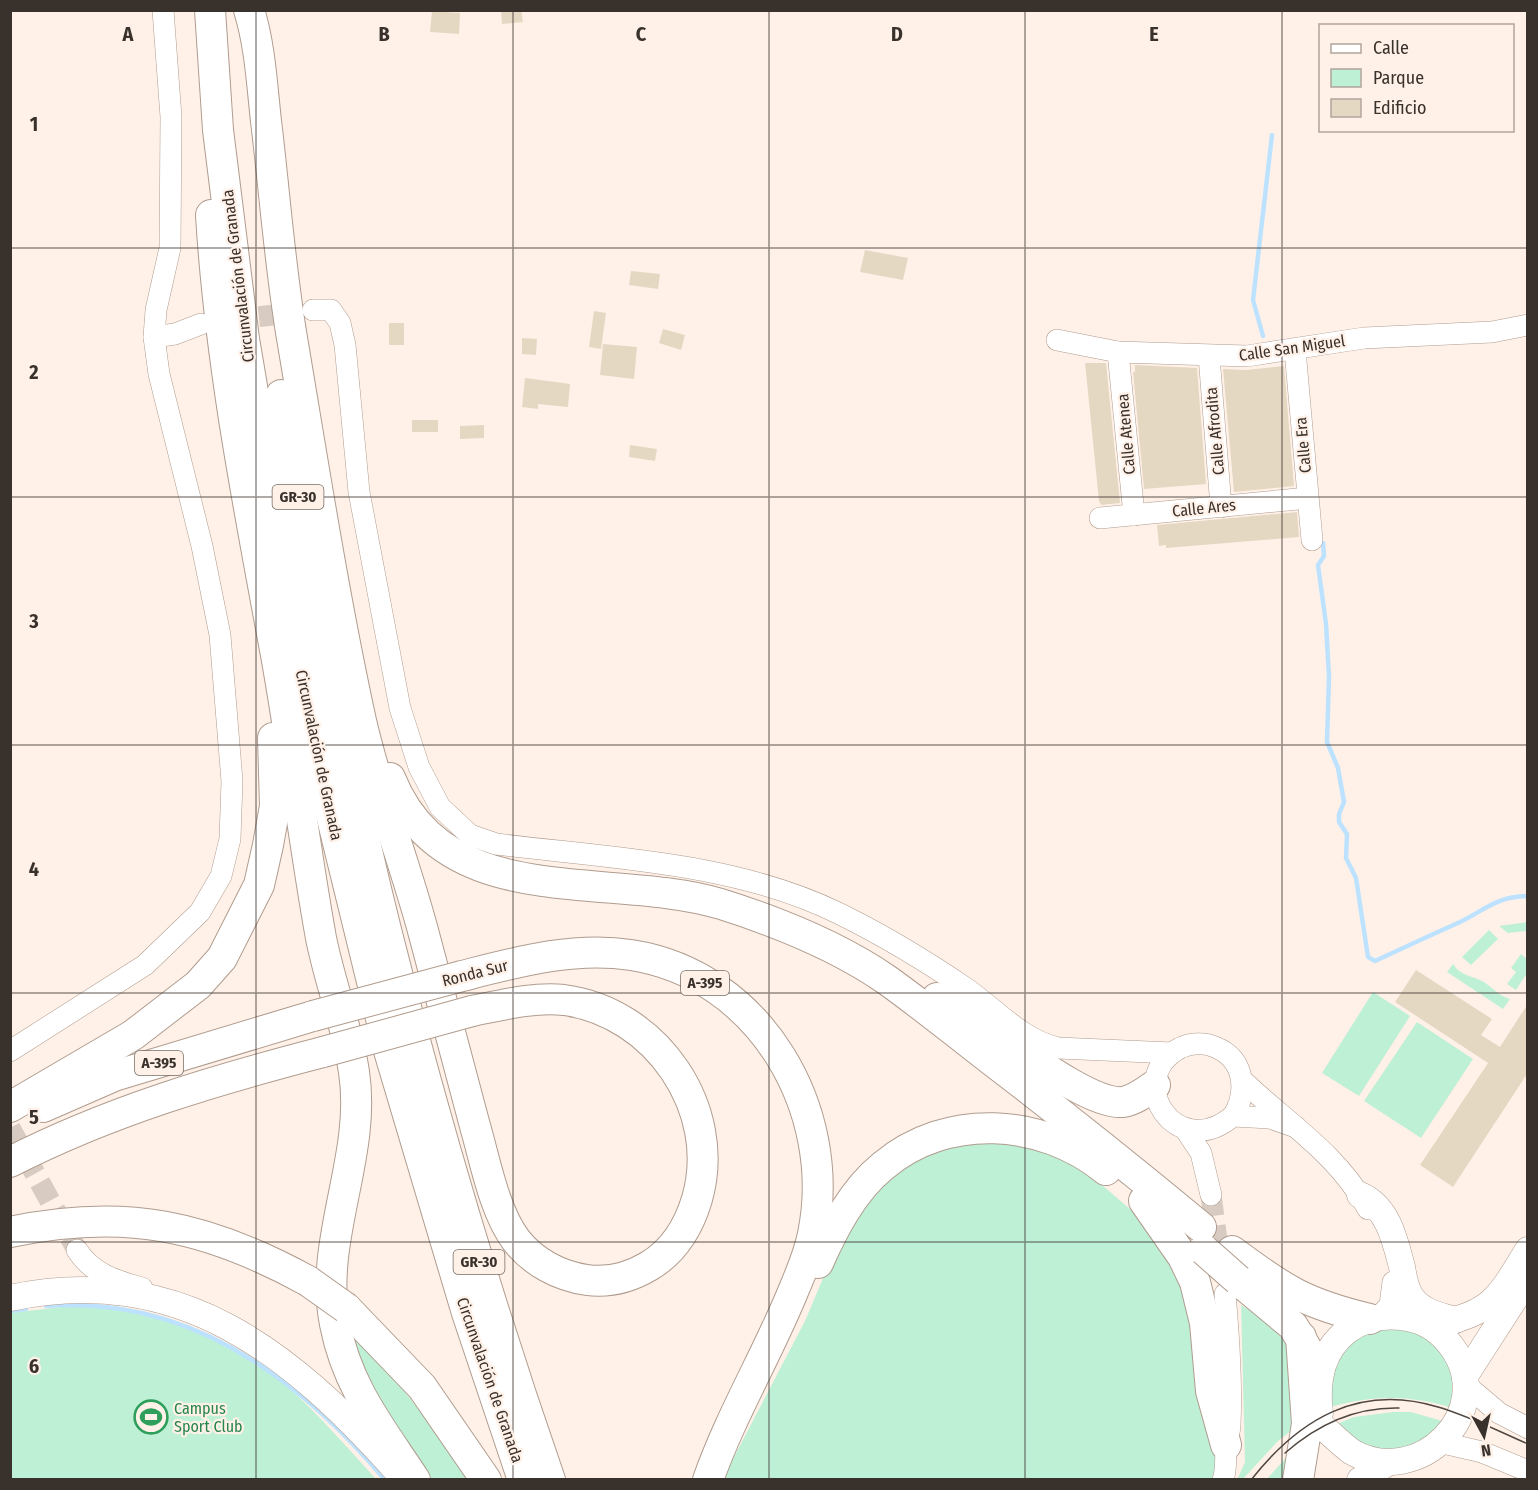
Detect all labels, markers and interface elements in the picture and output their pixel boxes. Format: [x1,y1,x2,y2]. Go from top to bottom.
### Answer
text: A [122,22,135,46]
text: B [378,22,390,46]
text: C [636,22,647,46]
text: D [891,22,903,46]
text: E [1149,22,1159,46]
legend [1319,24,1514,132]
text: Calle [1373,37,1409,59]
text: Parque [1373,67,1424,89]
text: Edificio [1373,97,1426,119]
text: 1 [30,112,38,136]
street label: Circunvalación de Granada [218,188,258,363]
street label: Calle San Miguel [1238,331,1346,365]
text: 2 [28,360,39,384]
street label: Calle Afrodita [1202,386,1228,476]
street label: Calle Atenea [1113,393,1139,475]
street label: Calle Era [1291,416,1315,474]
road number: GR-30 [272,485,324,509]
street label: Calle Ares [1171,495,1237,521]
text: 3 [28,609,39,633]
street label: Circunvalación de Granada [292,668,346,842]
text: 4 [29,857,39,881]
street label: Ronda Sur [440,956,510,990]
road number: A-395 [681,971,729,995]
road number: A-395 [135,1051,183,1075]
text: 5 [29,1105,39,1129]
road number: GR-30 [454,1250,504,1274]
street label: Circunvalación de Granada [453,1295,527,1465]
text: 6 [29,1354,39,1378]
sports icon: Campus Sport Club [133,1399,169,1435]
place label: Campus Sport Club [174,1399,243,1436]
north arrow [1454,1406,1514,1466]
text: N [1480,1440,1492,1460]

